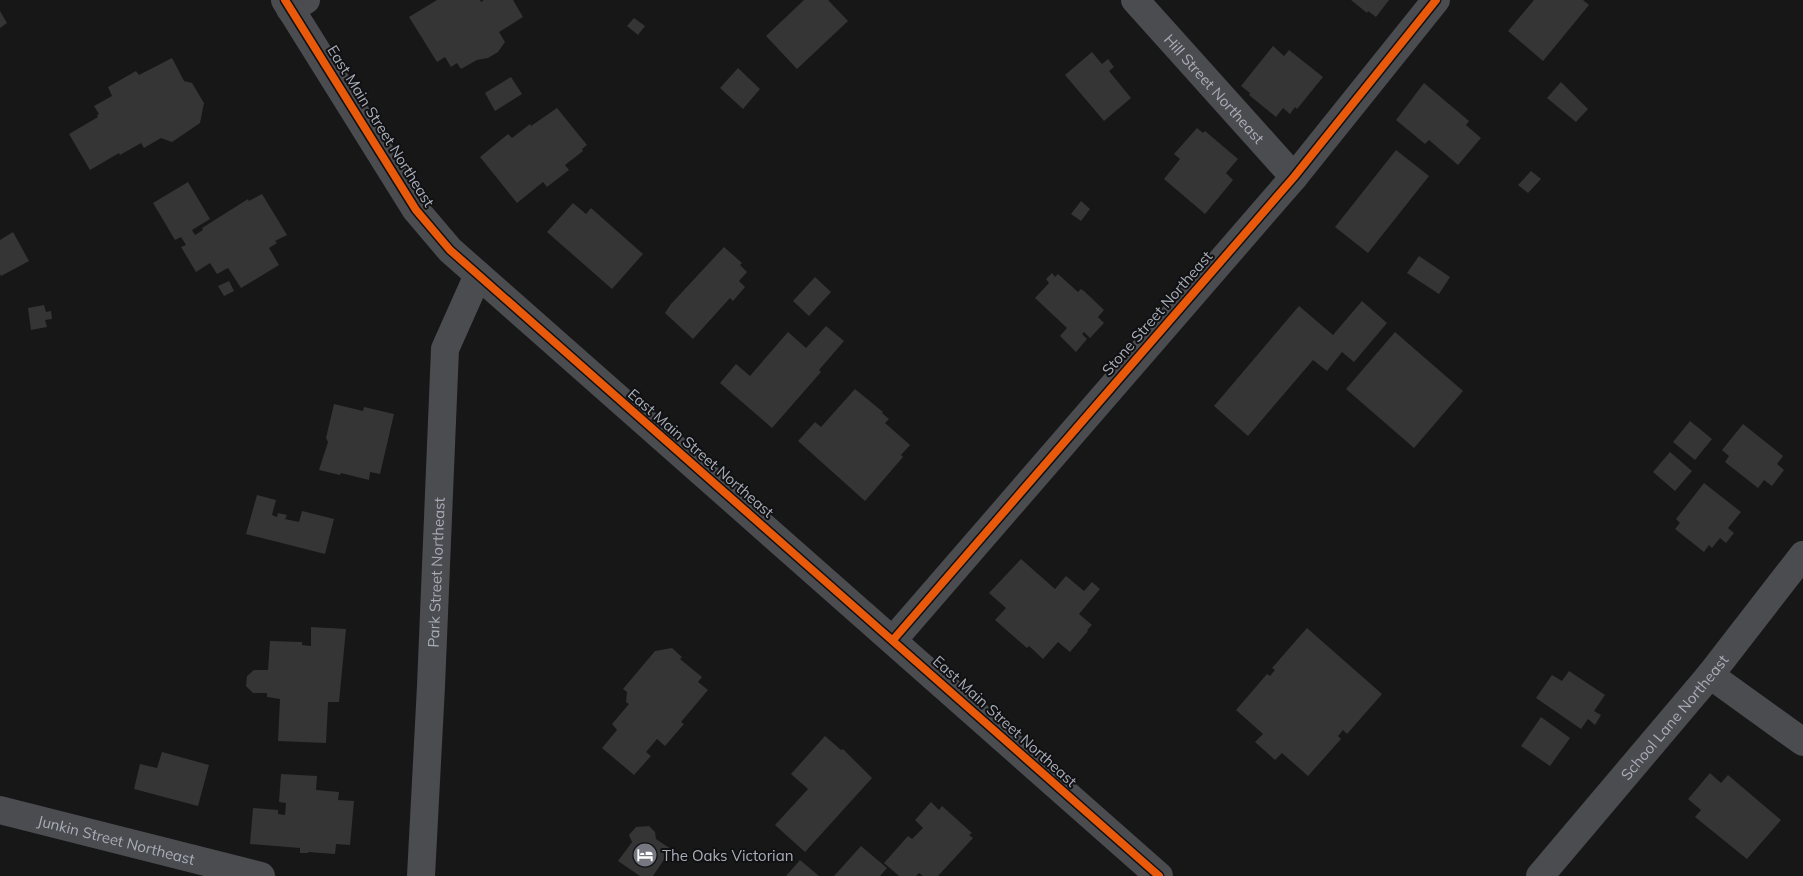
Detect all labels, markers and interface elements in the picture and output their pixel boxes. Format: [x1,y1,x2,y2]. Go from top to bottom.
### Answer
street label: Hill Street Northeast [1160,30,1269,147]
street label: East Main Street Northeast [323,42,439,210]
street label: Stone Street Northeast [1098,247,1216,379]
street label: East Main Street Northeast [624,384,778,522]
street label: Park Street Northeast [423,497,448,648]
street label: School Lane Northeast [1616,650,1732,784]
street label: East Main Street Northeast [929,651,1081,791]
street label: Junkin Street Northeast [36,810,197,868]
hotel icon: The Oaks Victorian [632,842,658,868]
place label: The Oaks Victorian [662,846,793,865]

